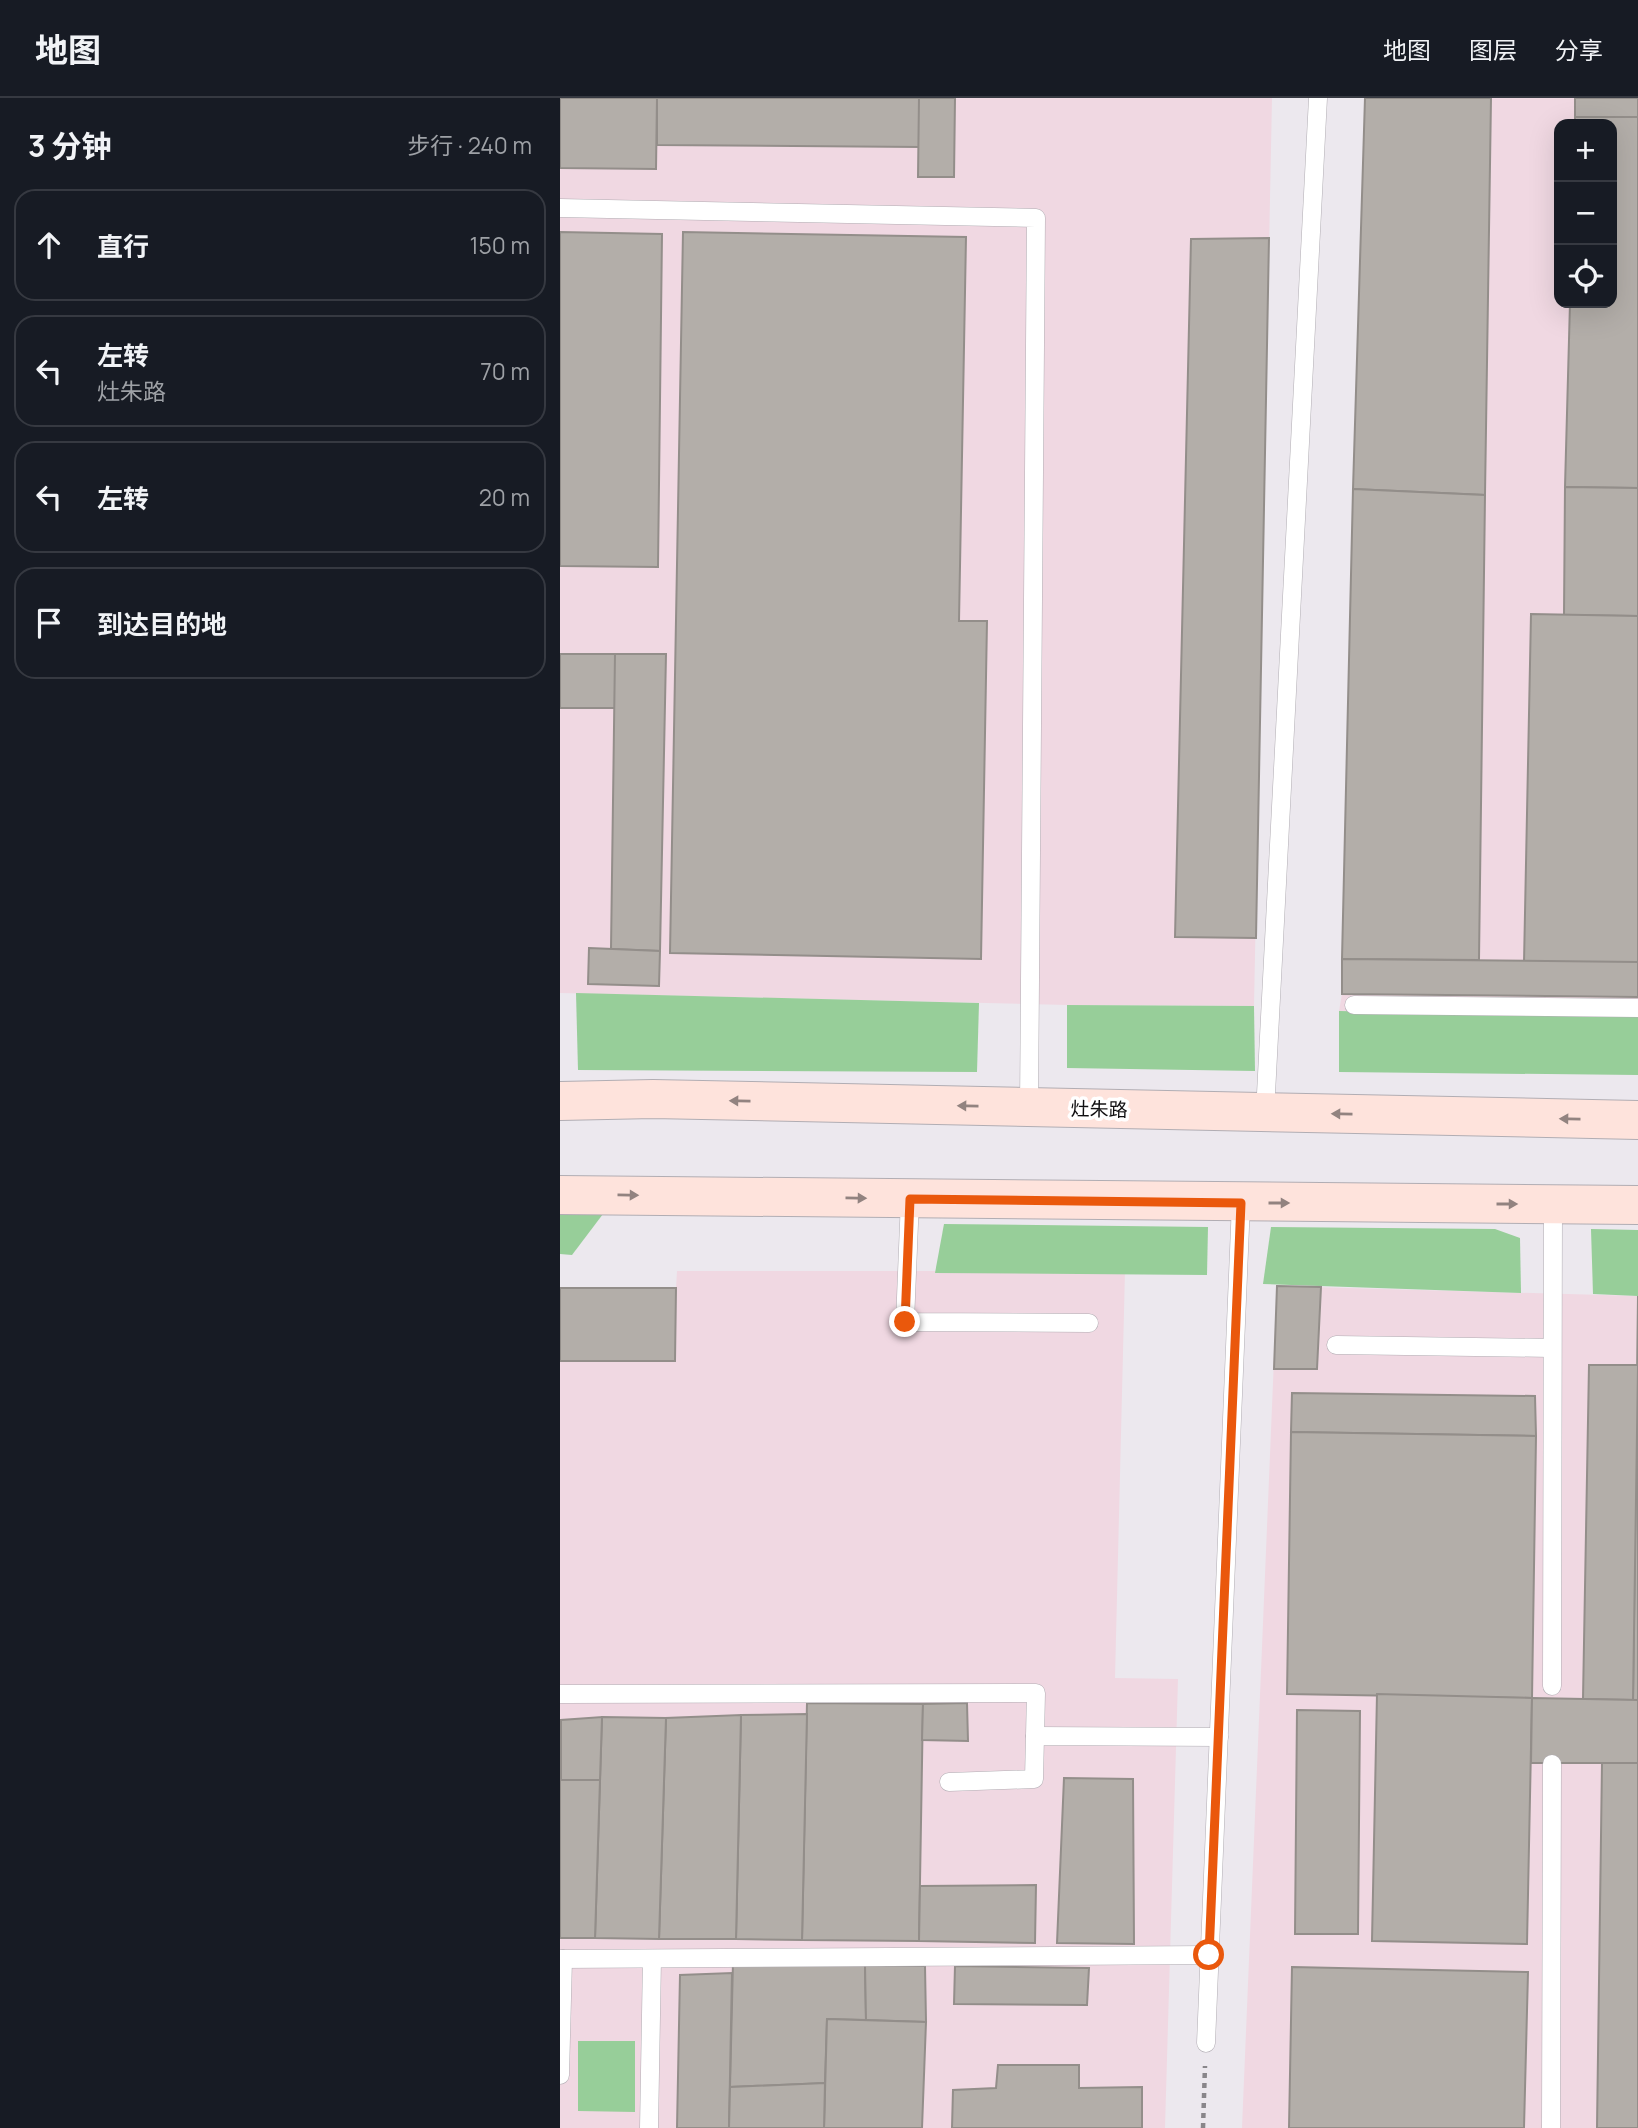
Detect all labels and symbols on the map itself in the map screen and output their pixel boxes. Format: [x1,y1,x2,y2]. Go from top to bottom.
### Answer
one-way arrow [729,1095,751,1106]
street label: 灶朱路 [1070,1096,1128,1122]
one-way arrow [957,1100,979,1112]
one-way arrow [1331,1109,1353,1120]
one-way arrow [1559,1113,1581,1125]
one-way arrow [617,1190,639,1201]
one-way arrow [845,1192,867,1204]
one-way arrow [1268,1197,1290,1209]
one-way arrow [1496,1198,1518,1210]
route end [889,1306,920,1337]
route start [1193,1939,1224,1970]

